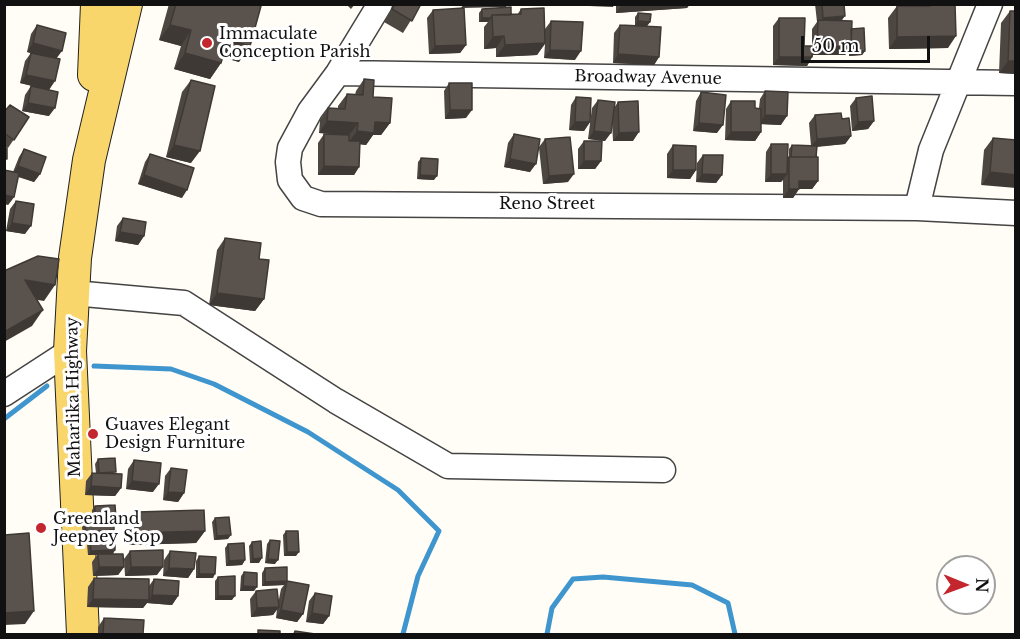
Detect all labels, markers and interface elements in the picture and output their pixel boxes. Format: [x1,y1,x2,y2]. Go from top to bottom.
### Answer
place label: Immaculate Conception Parish [219,24,371,62]
scale bar [804,24,933,62]
text: 50 m [812,35,860,57]
marker: Immaculate Conception Parish [200,36,214,50]
street label: Broadway Avenue [574,67,722,89]
street label: Reno Street [499,194,595,214]
street label: Maharlika Highway [63,317,85,477]
place label: Guaves Elegant Design Furniture [105,415,245,453]
marker: Guaves Elegant Design Furniture [86,427,100,441]
place label: Greenland Jeepney Stop [53,509,161,547]
marker: Greenland Jeepney Stop [34,521,48,535]
north arrow [936,555,996,615]
text: N [972,578,992,593]

